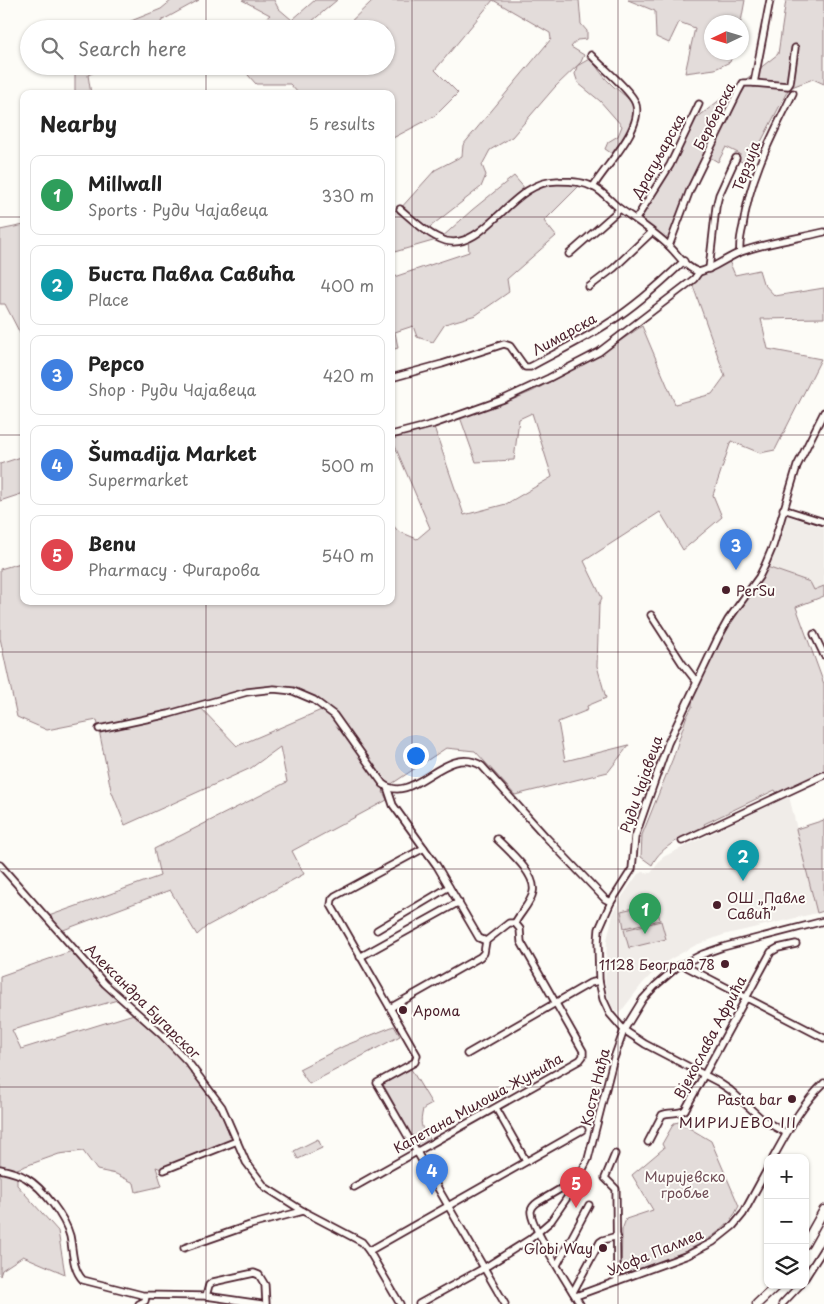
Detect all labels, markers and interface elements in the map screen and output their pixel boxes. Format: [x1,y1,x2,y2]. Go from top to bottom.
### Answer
north arrow [704,15,749,60]
search box [20,20,395,75]
icon: search [38,34,66,62]
text: Search here [78,34,187,62]
street label: Берберска [688,78,740,153]
text: Nearby [40,107,117,139]
street label: Драгуљарска [626,110,690,203]
text: 5 results [308,111,375,135]
street label: Терзија [727,138,765,194]
text: Millwall [88,169,162,197]
text: 1 [53,183,61,207]
text: 330 m [321,183,374,207]
text: Sports · Руди Чајавеца [88,197,268,221]
text: Биста Павла Савића [88,259,295,287]
text: 2 [51,273,63,297]
text: 400 m [321,273,374,297]
text: Place [88,287,129,311]
street label: Лимарска [528,307,600,360]
text: Pepco [88,349,144,377]
text: 3 [52,363,62,387]
text: 420 m [323,363,374,387]
text: Shop · Руди Чајавеца [88,377,256,401]
text: Šumadija Market [88,439,257,467]
text: 4 [52,453,62,477]
text: 500 m [321,453,374,477]
text: Supermarket [88,467,188,491]
text: Benu [88,529,136,557]
pin: 3 [720,529,752,570]
text: 5 [52,543,62,567]
text: 540 m [321,543,374,567]
text: Pharmacy · Фигарова [88,557,260,581]
place label: PerSu [736,580,775,601]
marker: PerSu [720,584,732,596]
street label: Руди Чајавеца [615,732,668,835]
your location [403,743,429,769]
pin: 2 [727,840,759,881]
place label: ОШ „Павле Савић” [727,887,806,924]
pin: 1 [629,893,661,934]
marker: ОШ „Павле Савић” [711,899,723,911]
street label: Александра Бугарског [81,939,206,1064]
place label: 11128 Београд 78 [599,954,715,975]
marker: 11128 Београд 78 [719,958,731,970]
street label: Вјекослава Афрића [669,972,751,1102]
place label: Арома [413,1000,460,1021]
marker: Арома [397,1004,409,1016]
street label: Косте Нађа [575,1046,615,1128]
street label: Капетана Милоша Жуњића [390,1047,567,1158]
place label: Pasta bar [717,1089,783,1110]
marker: Pasta bar [786,1093,798,1105]
district label: МИРИЈЕВО III [679,1110,797,1133]
pin: 4 [416,1154,448,1195]
map controls [764,1154,809,1289]
button: + [764,1154,809,1199]
park label: Миријевско гробље [644,1166,726,1203]
pin: 5 [560,1167,592,1208]
button: − [764,1199,809,1244]
street label: Улофа Палмеа [604,1223,707,1281]
place label: Globi Way [524,1238,593,1259]
marker: Globi Way [597,1242,609,1254]
button: layers [764,1244,809,1289]

